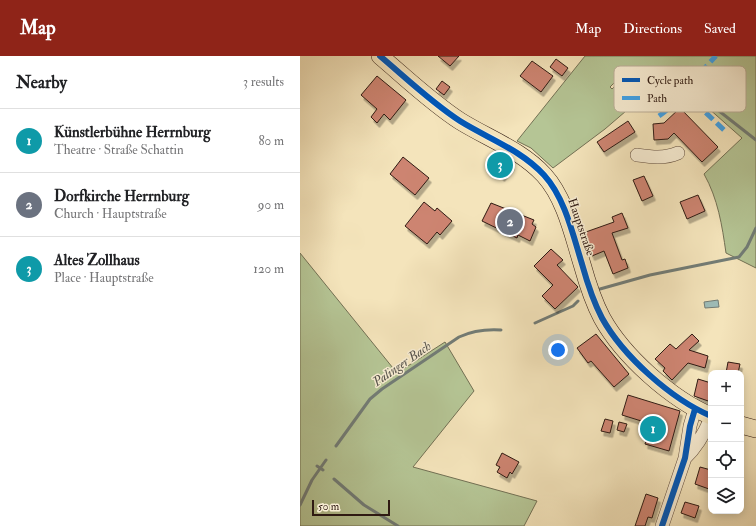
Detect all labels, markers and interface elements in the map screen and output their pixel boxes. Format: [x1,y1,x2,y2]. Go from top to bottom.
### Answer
text: Map [20,16,56,40]
text: Map [575,20,601,37]
text: Directions [623,20,682,37]
text: Saved [704,20,736,37]
legend [614,66,746,112]
text: Nearby [16,72,67,93]
text: 3 results [243,74,284,90]
text: Cycle path [647,74,693,88]
text: Path [647,92,667,105]
text: Künstlerbühne Herrnburg [54,123,211,142]
text: 1 [27,133,31,149]
text: 80 m [258,133,284,149]
text: Theatre · Straße Schattin [54,142,184,158]
pin: 3 [487,150,513,180]
text: Dorfkirche Herrnburg [54,187,189,206]
street label: Hauptstraße [564,196,598,258]
text: 2 [26,197,32,213]
text: 90 m [258,197,284,213]
text: Church · Hauptstraße [54,206,167,222]
pin: 2 [497,207,523,237]
text: Altes Zollhaus [54,251,140,270]
text: 3 [27,261,32,277]
text: 120 m [253,261,284,277]
text: Place · Hauptstraße [54,270,154,286]
water label: Palinger Bach [369,338,434,391]
your location [548,340,568,360]
map controls [708,370,744,514]
button: + [708,370,744,406]
button: − [708,406,744,442]
pin: 1 [640,414,666,444]
button: locate [708,442,744,478]
button: layers [708,478,744,514]
scale bar [312,498,390,517]
text: 50 m [318,500,339,513]

